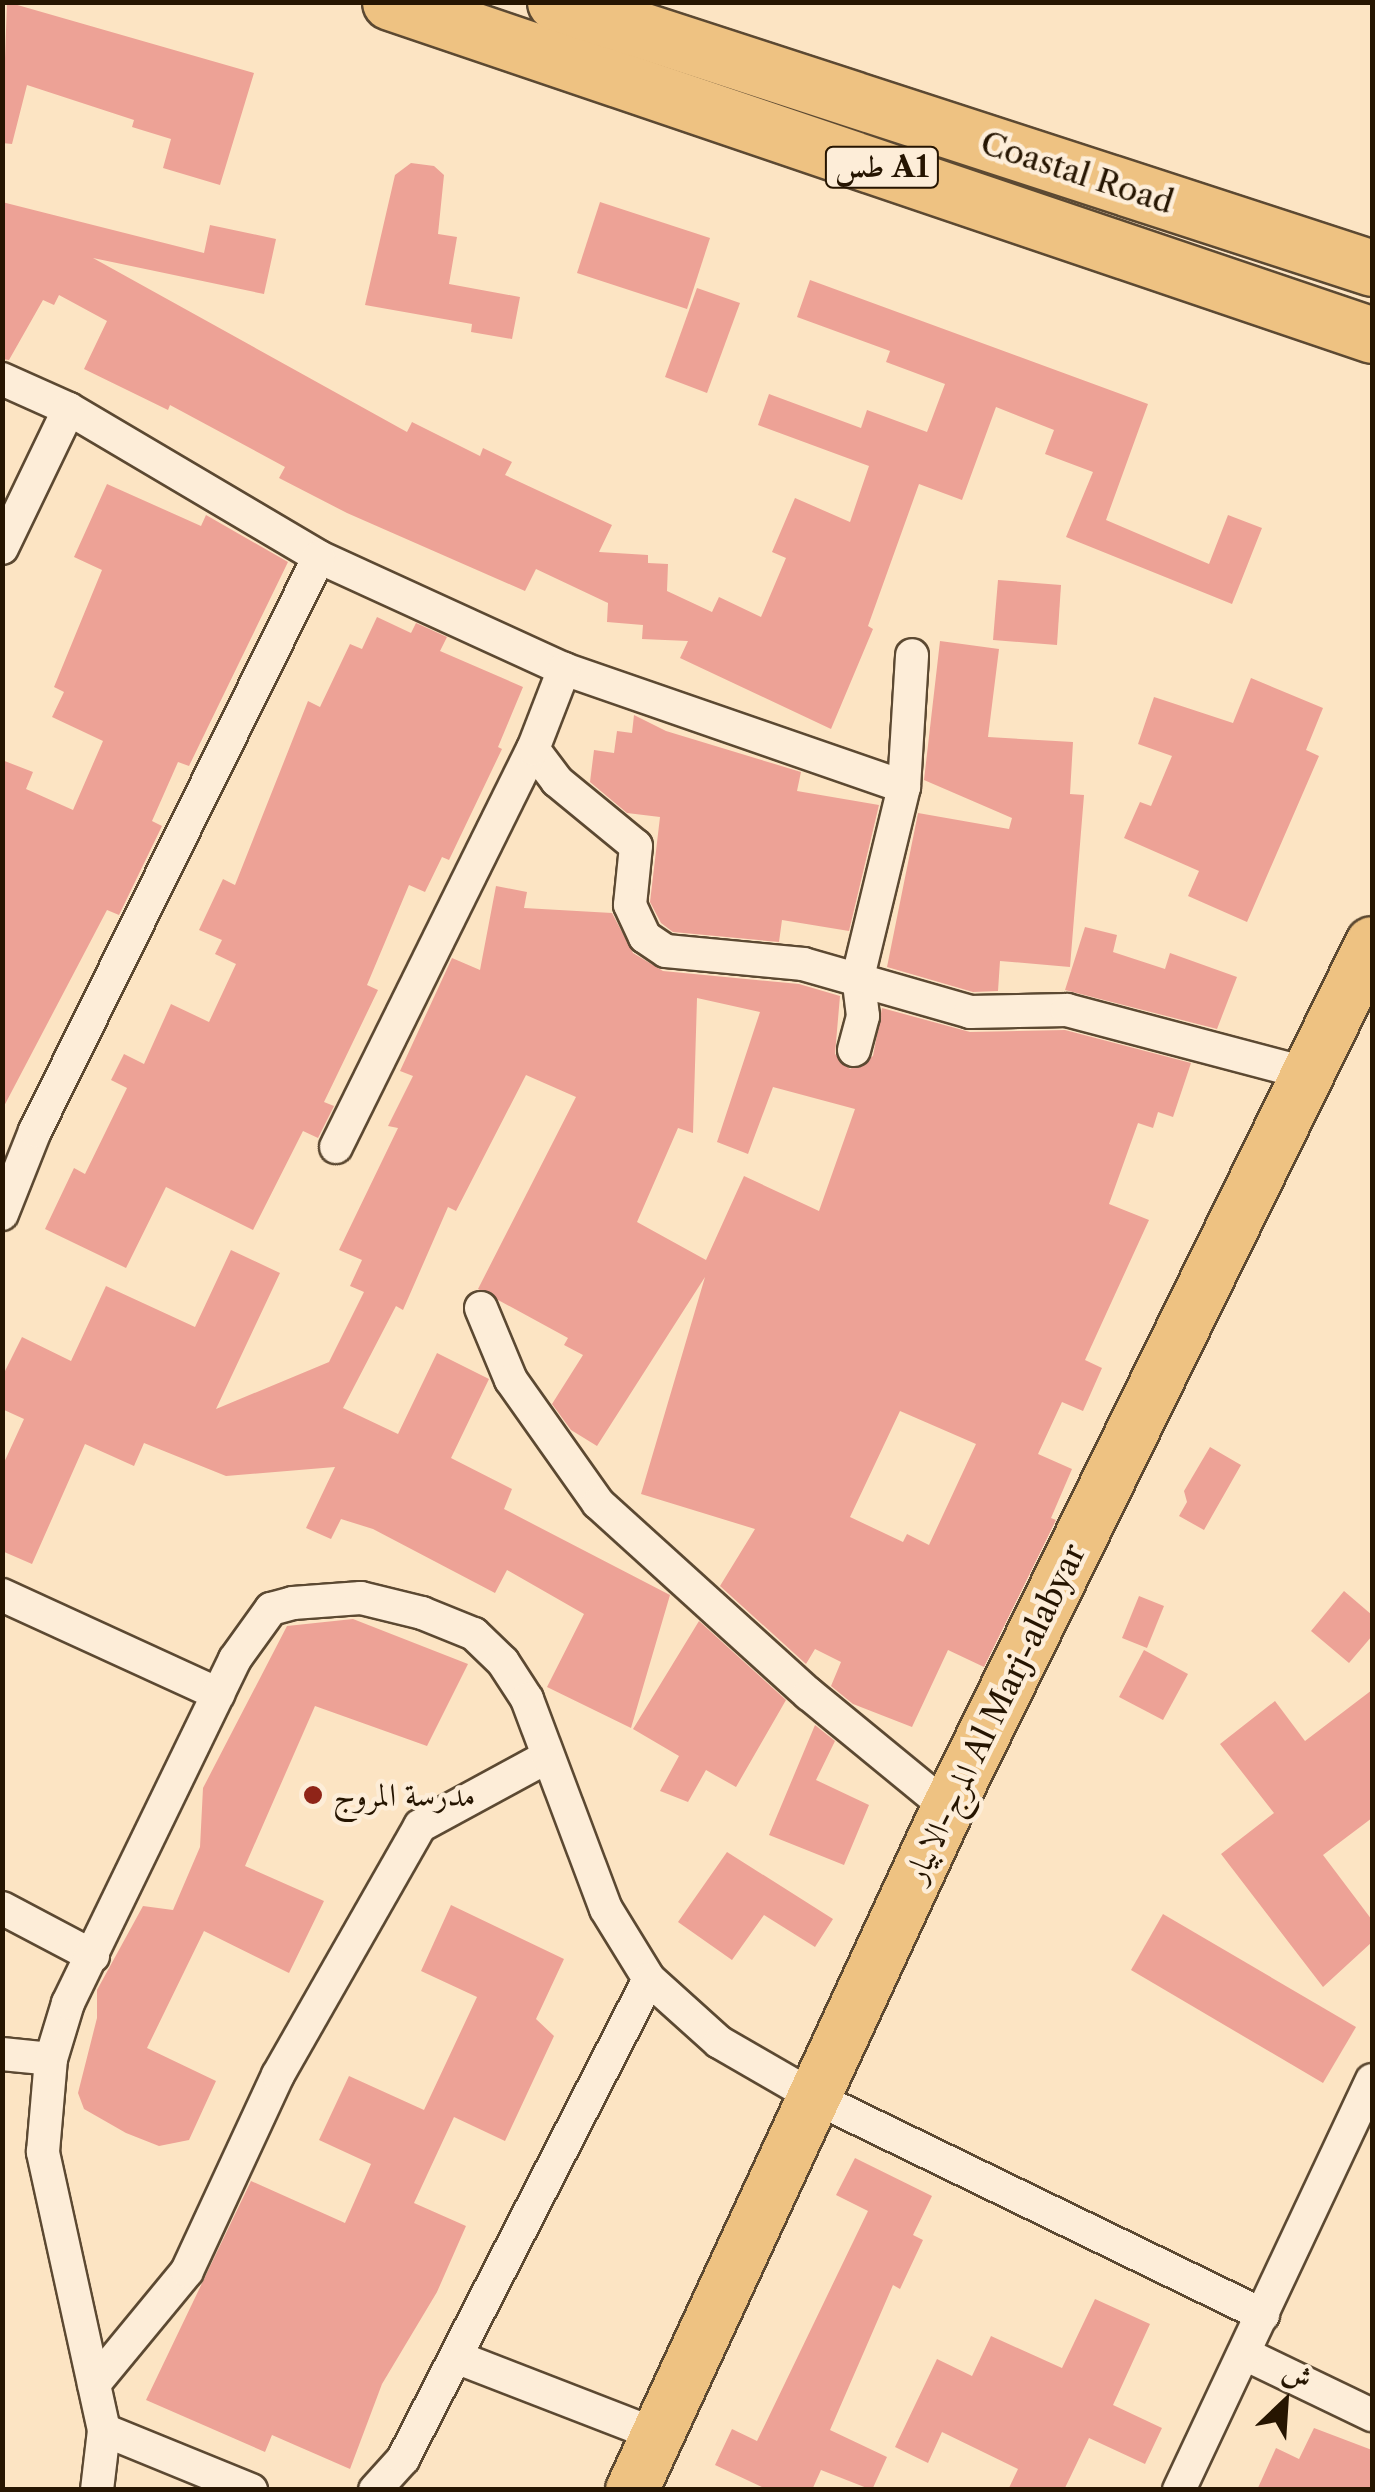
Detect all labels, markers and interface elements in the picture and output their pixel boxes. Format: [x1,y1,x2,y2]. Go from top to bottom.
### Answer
street label: Coastal Road [976,124,1178,222]
road number: طس A1 [824,142,940,192]
street label: المرج-الابيار Al Marj-alabyar [896,1538,1094,1888]
place label: مدرسة المروج [333,1776,475,1814]
marker: مدرسة المروج [302,1784,324,1806]
north arrow [1235,2352,1335,2452]
text: ش [1278,2354,1317,2396]

